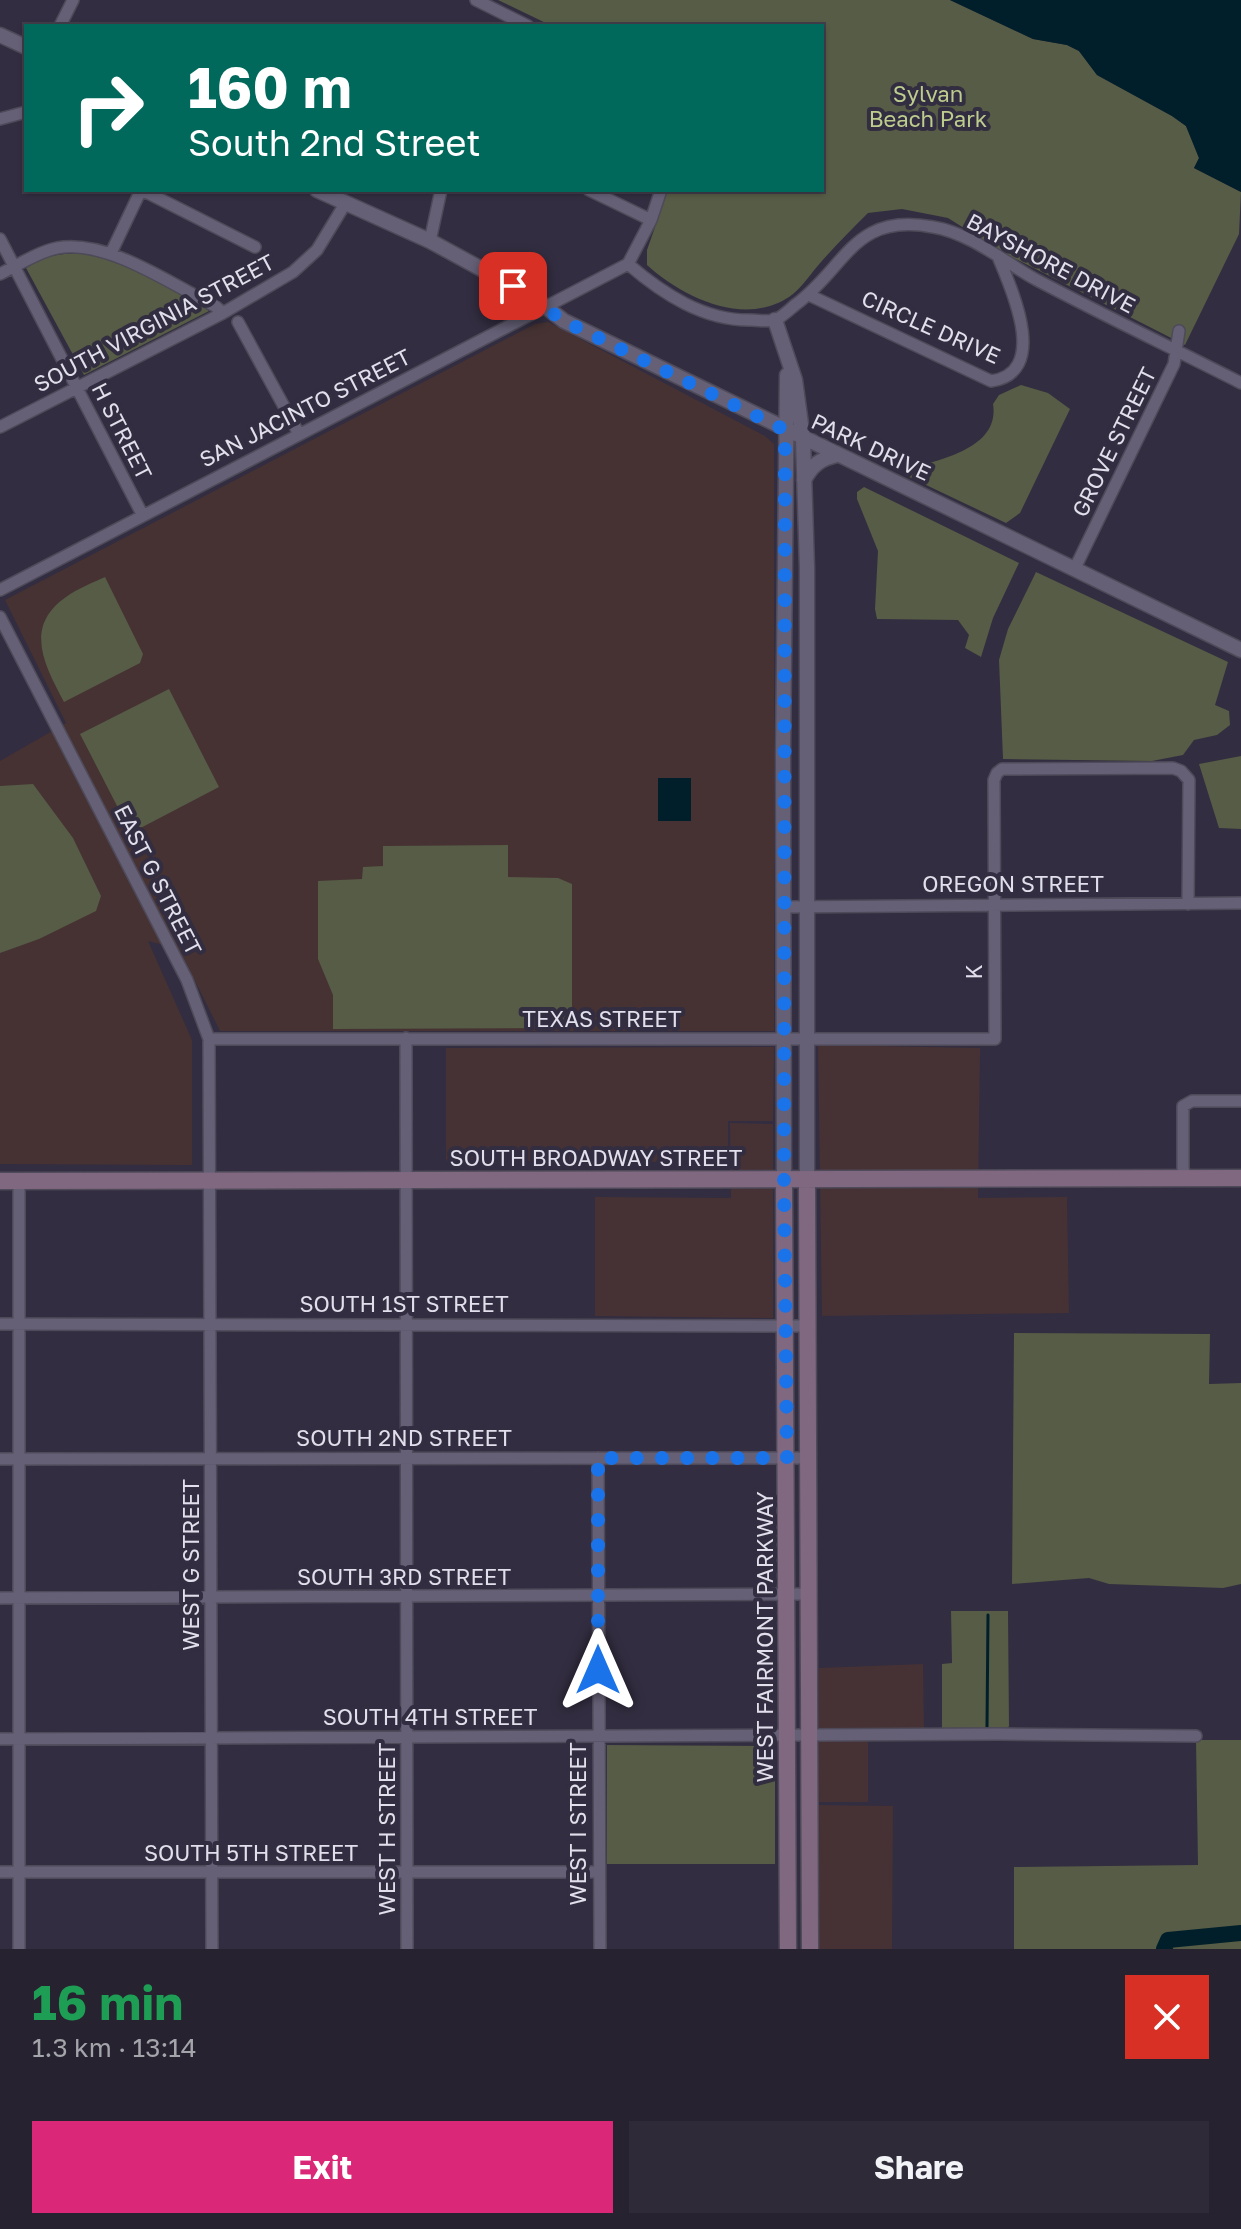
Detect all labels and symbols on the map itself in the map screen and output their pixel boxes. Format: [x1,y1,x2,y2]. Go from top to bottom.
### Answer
park label: Sylvan Beach Park [869,80,987,132]
street label: BAYSHORE DRIVE [962,207,1140,318]
street label: SOUTH VIRGINIA STREET [29,247,279,397]
pin [479,252,547,320]
street label: CIRCLE DRIVE [858,284,1005,369]
street label: SAN JACINTO STREET [195,342,415,473]
street label: GROVE STREET [1066,362,1162,521]
street label: H STREET [86,378,159,484]
street label: PARK DRIVE [807,407,935,486]
street label: EAST G STREET [109,800,208,960]
street label: OREGON STREET [922,870,1104,897]
street label: K [960,964,987,980]
street label: TEXAS STREET [522,1005,682,1032]
street label: SOUTH BROADWAY STREET [450,1144,743,1171]
street label: SOUTH 1ST STREET [299,1290,509,1317]
street label: SOUTH 2ND STREET [296,1424,512,1451]
street label: WEST G STREET [177,1479,204,1651]
street label: WEST FAIRMONT PARKWAY [751,1491,778,1783]
street label: SOUTH 3RD STREET [297,1563,511,1590]
position arrow [556,1628,640,1712]
street label: SOUTH 4TH STREET [323,1703,538,1730]
street label: WEST H STREET [373,1742,400,1915]
street label: WEST I STREET [564,1742,591,1906]
street label: SOUTH 5TH STREET [144,1839,358,1866]

